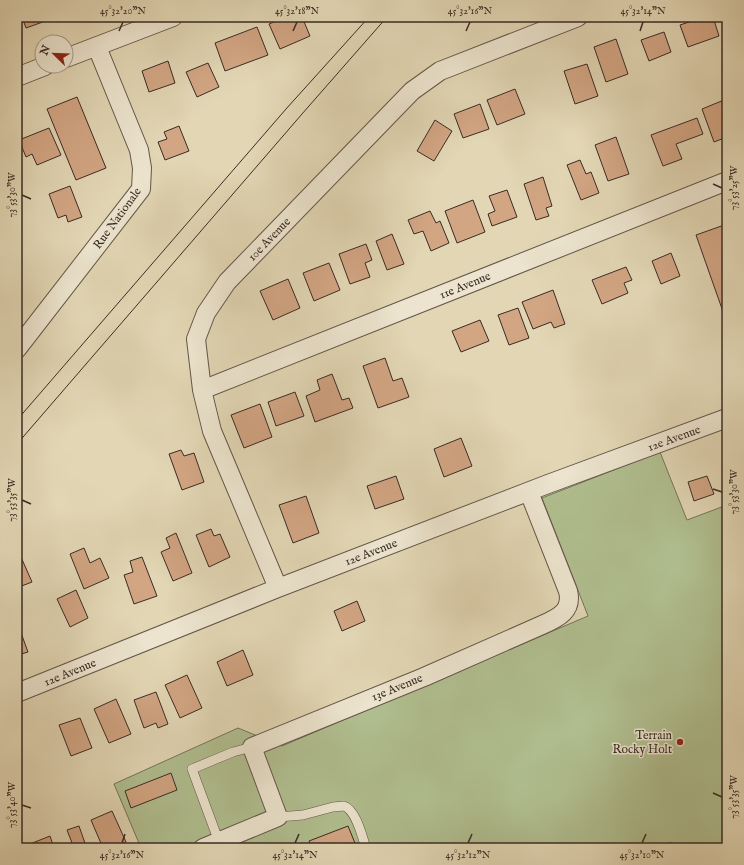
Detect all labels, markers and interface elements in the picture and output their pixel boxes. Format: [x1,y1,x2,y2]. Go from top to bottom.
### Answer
text: 45°32'20"N [100,5,146,18]
text: 45°32'18"N [275,5,319,18]
text: 45°32'16"N [448,5,493,18]
text: 45°32'14"N [620,5,666,18]
north arrow [34,34,74,74]
text: N [37,43,54,59]
text: 73°53'25"W [728,165,741,210]
text: 73°53'30"W [6,172,19,217]
street label: Rue Nationale [90,184,145,252]
street label: 10e Avenue [245,214,294,264]
street label: 11e Avenue [437,268,493,302]
street label: 12e Avenue [646,422,703,455]
text: 73°53'30"W [728,469,741,514]
text: 73°53'35"W [6,478,19,522]
street label: 12e Avenue [343,535,400,569]
street label: 12e Avenue [42,655,99,690]
street label: 13e Avenue [369,670,425,704]
place label: Terrain Rocky Holt [612,728,673,757]
marker: Terrain Rocky Holt [675,737,685,747]
text: 73°53'35"W [728,775,741,819]
text: 73°53'40"W [6,782,19,828]
text: 45°32'16"N [100,849,145,862]
text: 45°32'14"N [272,849,318,862]
text: 45°32'12"N [446,849,491,862]
text: 45°32'10"N [619,849,665,862]

